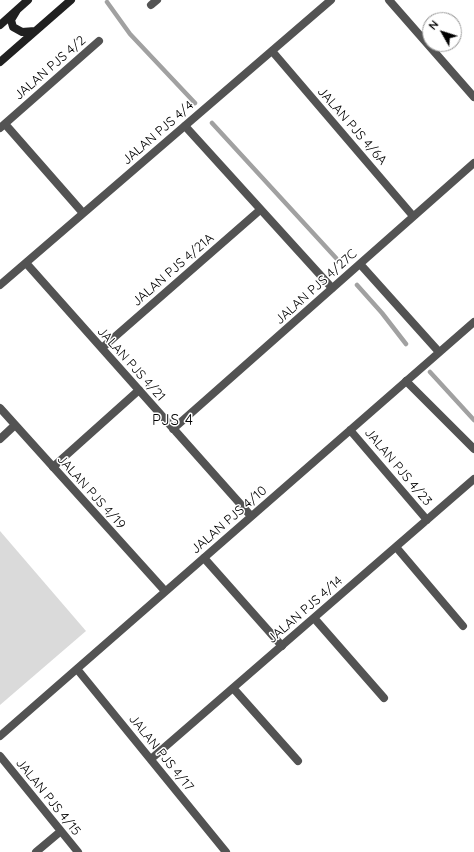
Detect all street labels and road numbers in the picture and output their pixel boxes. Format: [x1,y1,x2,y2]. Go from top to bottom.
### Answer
street label: JALAN PJS 4/2 [11,33,89,103]
street label: JALAN PJS 4/6A [314,84,390,168]
street label: JALAN PJS 4/4 [119,98,197,168]
street label: JALAN PJS 4/21A [129,230,217,310]
street label: JALAN PJS 4/27C [272,246,360,328]
street label: JALAN PJS 4/21 [94,324,168,404]
street label: JALAN PJS 4/23 [361,425,435,509]
street label: JALAN PJS 4/19 [54,452,128,532]
street label: JALAN PJS 4/10 [188,483,270,557]
street label: JALAN PJS 4/14 [264,573,346,647]
street label: JALAN PJS 4/17 [125,711,197,795]
street label: JALAN PJS 4/15 [12,755,84,839]

